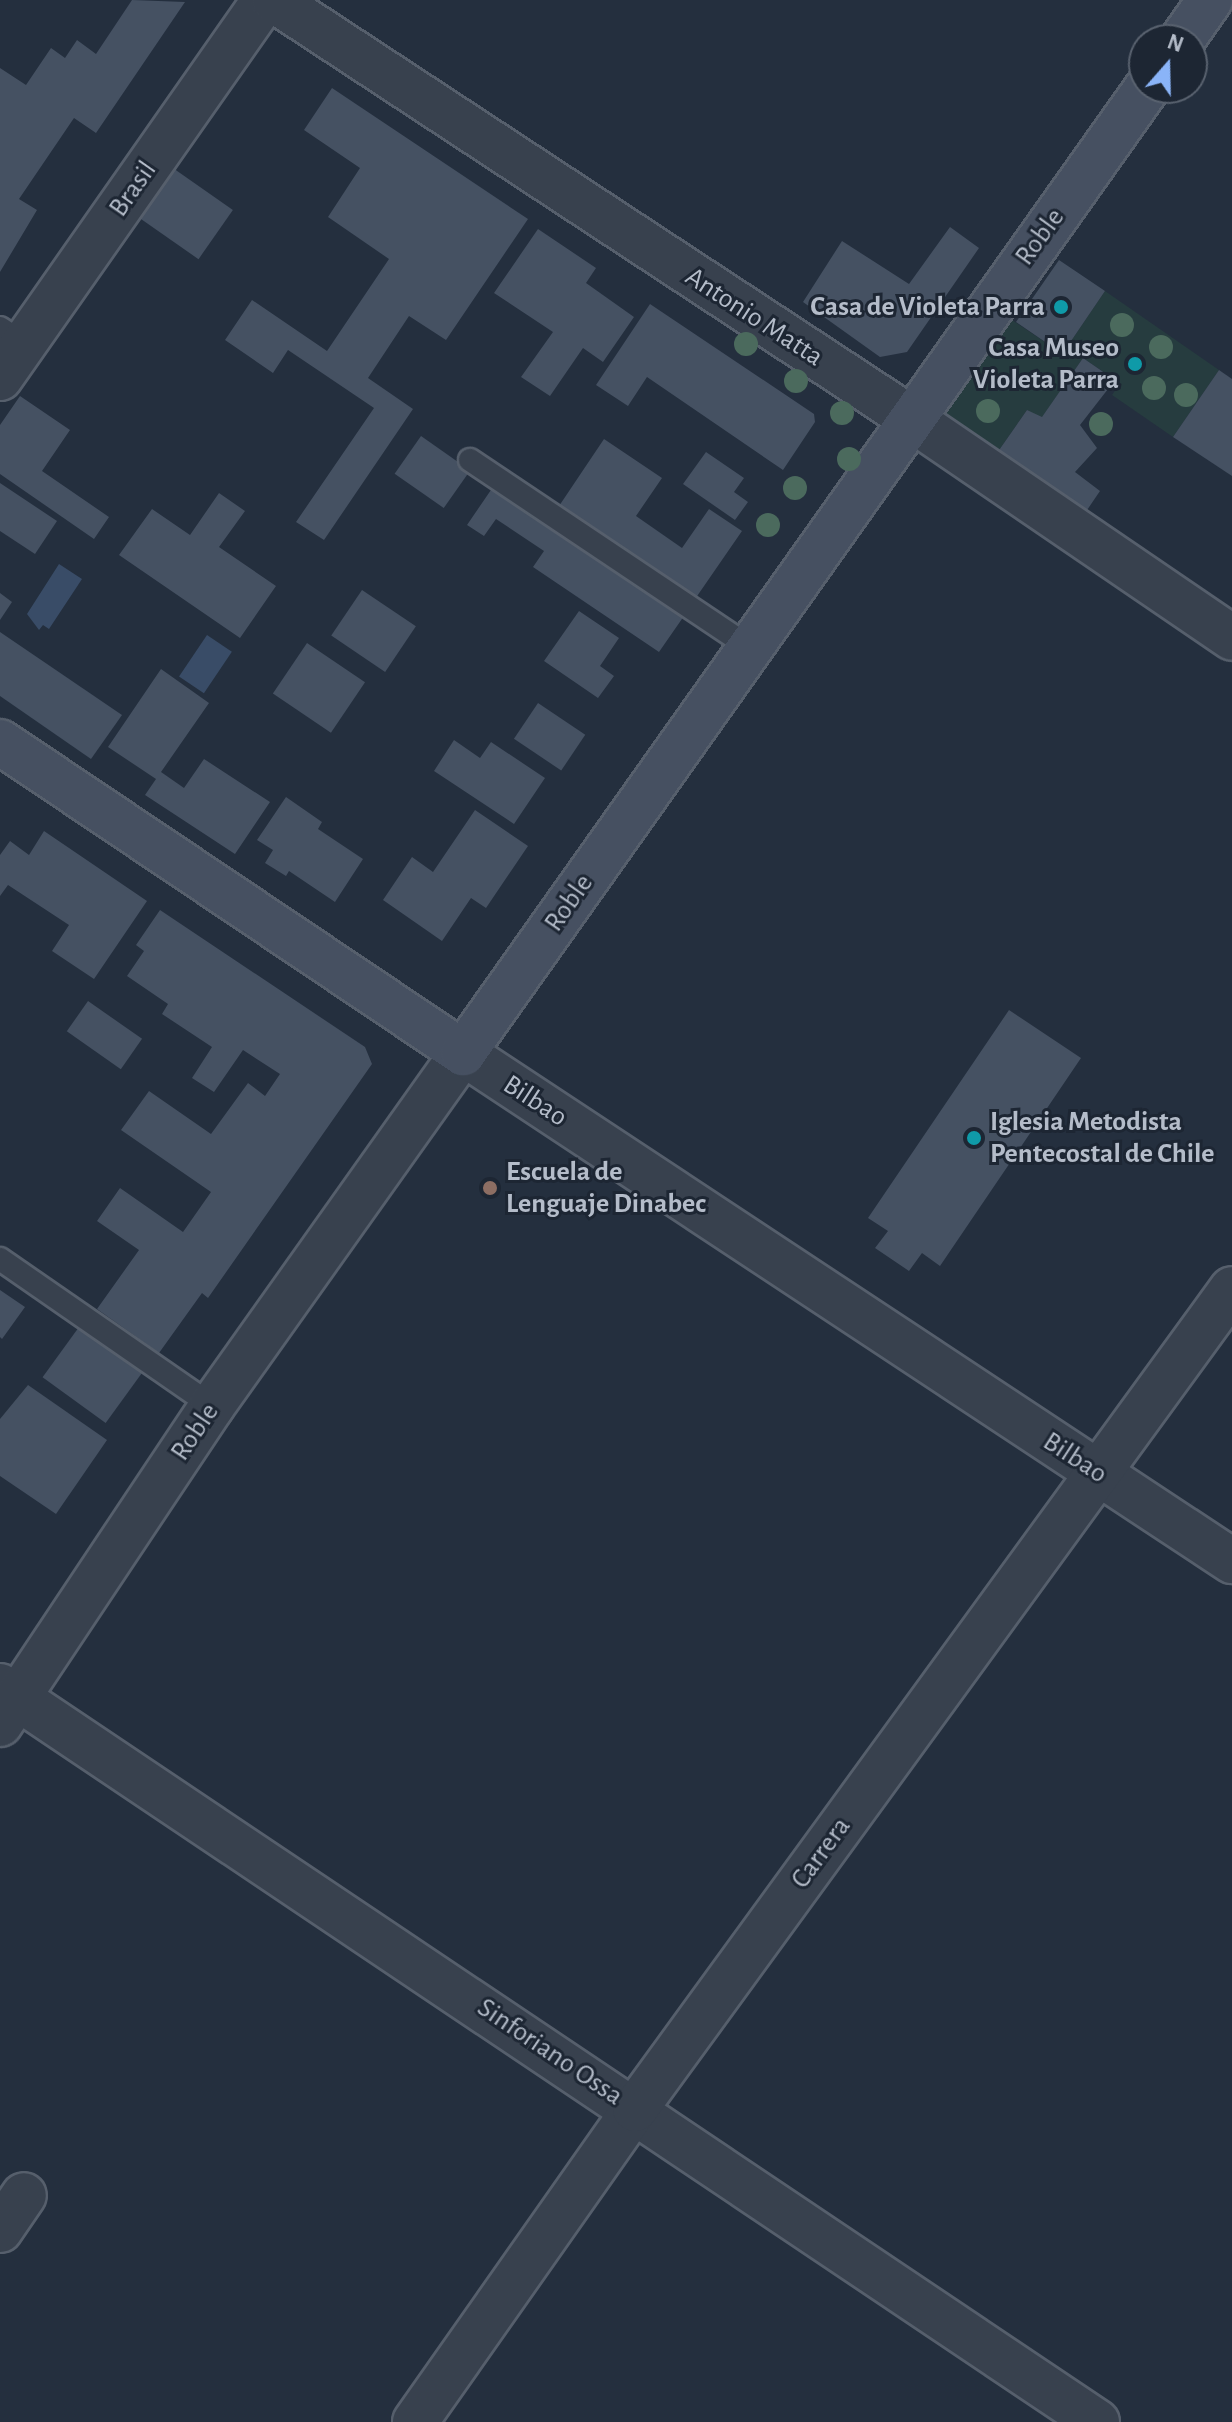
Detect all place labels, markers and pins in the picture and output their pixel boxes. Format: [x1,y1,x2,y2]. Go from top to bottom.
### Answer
place label: Casa de Violeta Parra [810,290,1045,324]
marker: Casa de Violeta Parra [1052,298,1070,316]
place label: Casa Museo Violeta Parra [973,331,1119,397]
marker: Casa Museo Violeta Parra [1126,355,1144,373]
place label: Iglesia Metodista Pentecostal de Chile [990,1105,1215,1171]
marker: Iglesia Metodista Pentecostal de Chile [965,1129,983,1147]
place label: Escuela de Lenguaje Dinabec [506,1155,706,1221]
marker: Escuela de Lenguaje Dinabec [481,1179,499,1197]

